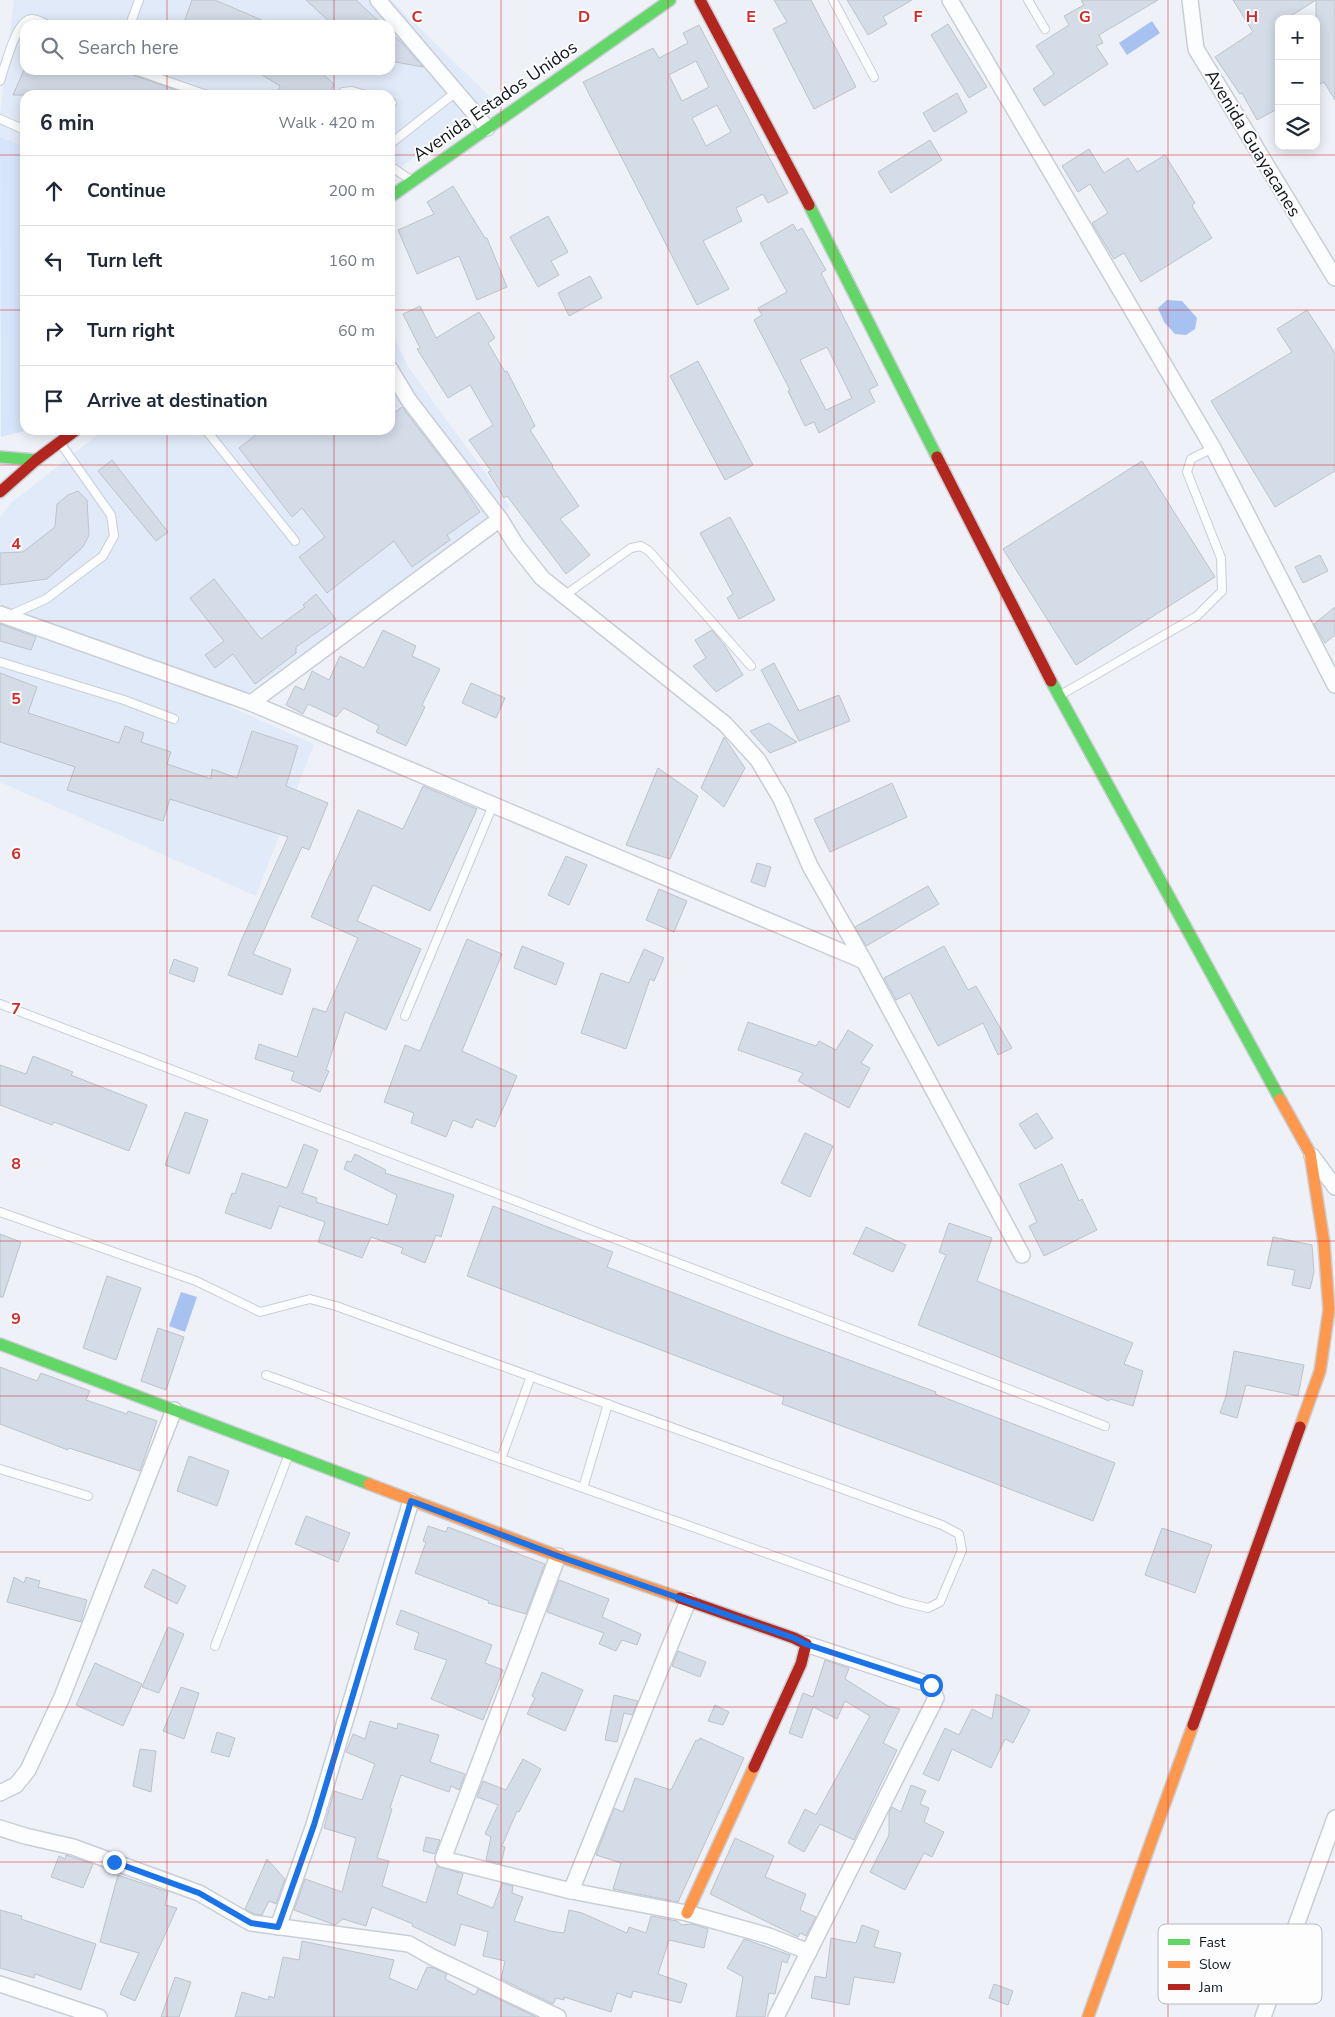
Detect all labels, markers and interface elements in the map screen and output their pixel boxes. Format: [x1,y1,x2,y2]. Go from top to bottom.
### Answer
text: C [412,6,423,28]
text: D [578,6,590,28]
text: E [746,6,756,28]
text: F [914,6,923,28]
text: G [1079,6,1091,28]
text: H [1246,6,1258,28]
map controls [1275,15,1320,150]
button: + [1275,15,1320,60]
search box [20,20,395,75]
icon: search [38,34,66,62]
text: Search here [78,35,179,61]
street label: Avenida Estados Unidos [408,35,582,167]
button: − [1275,60,1320,105]
street label: Avenida Guayacanes [1199,65,1307,221]
button: layers [1275,105,1320,150]
text: 6 min [40,109,94,137]
text: Walk · 420 m [279,112,375,134]
icon: ahead [40,177,68,205]
text: Continue [87,178,166,204]
text: 200 m [328,180,375,202]
icon: left [40,247,68,275]
text: Turn left [87,248,162,274]
text: 160 m [328,250,375,272]
icon: right [40,317,68,345]
text: Turn right [87,318,174,344]
text: 60 m [338,320,375,342]
icon: arrive [40,387,68,415]
text: Arrive at destination [87,388,268,414]
text: 4 [11,533,21,555]
text: 5 [11,688,21,710]
text: 6 [11,843,21,865]
text: 7 [11,998,21,1020]
text: 8 [11,1153,21,1175]
text: 9 [11,1308,21,1330]
route start [920,1674,943,1697]
route end [103,1851,126,1874]
legend [1158,1924,1322,2004]
text: Fast [1199,1933,1225,1952]
text: Slow [1199,1955,1231,1974]
text: Jam [1198,1978,1223,1997]

